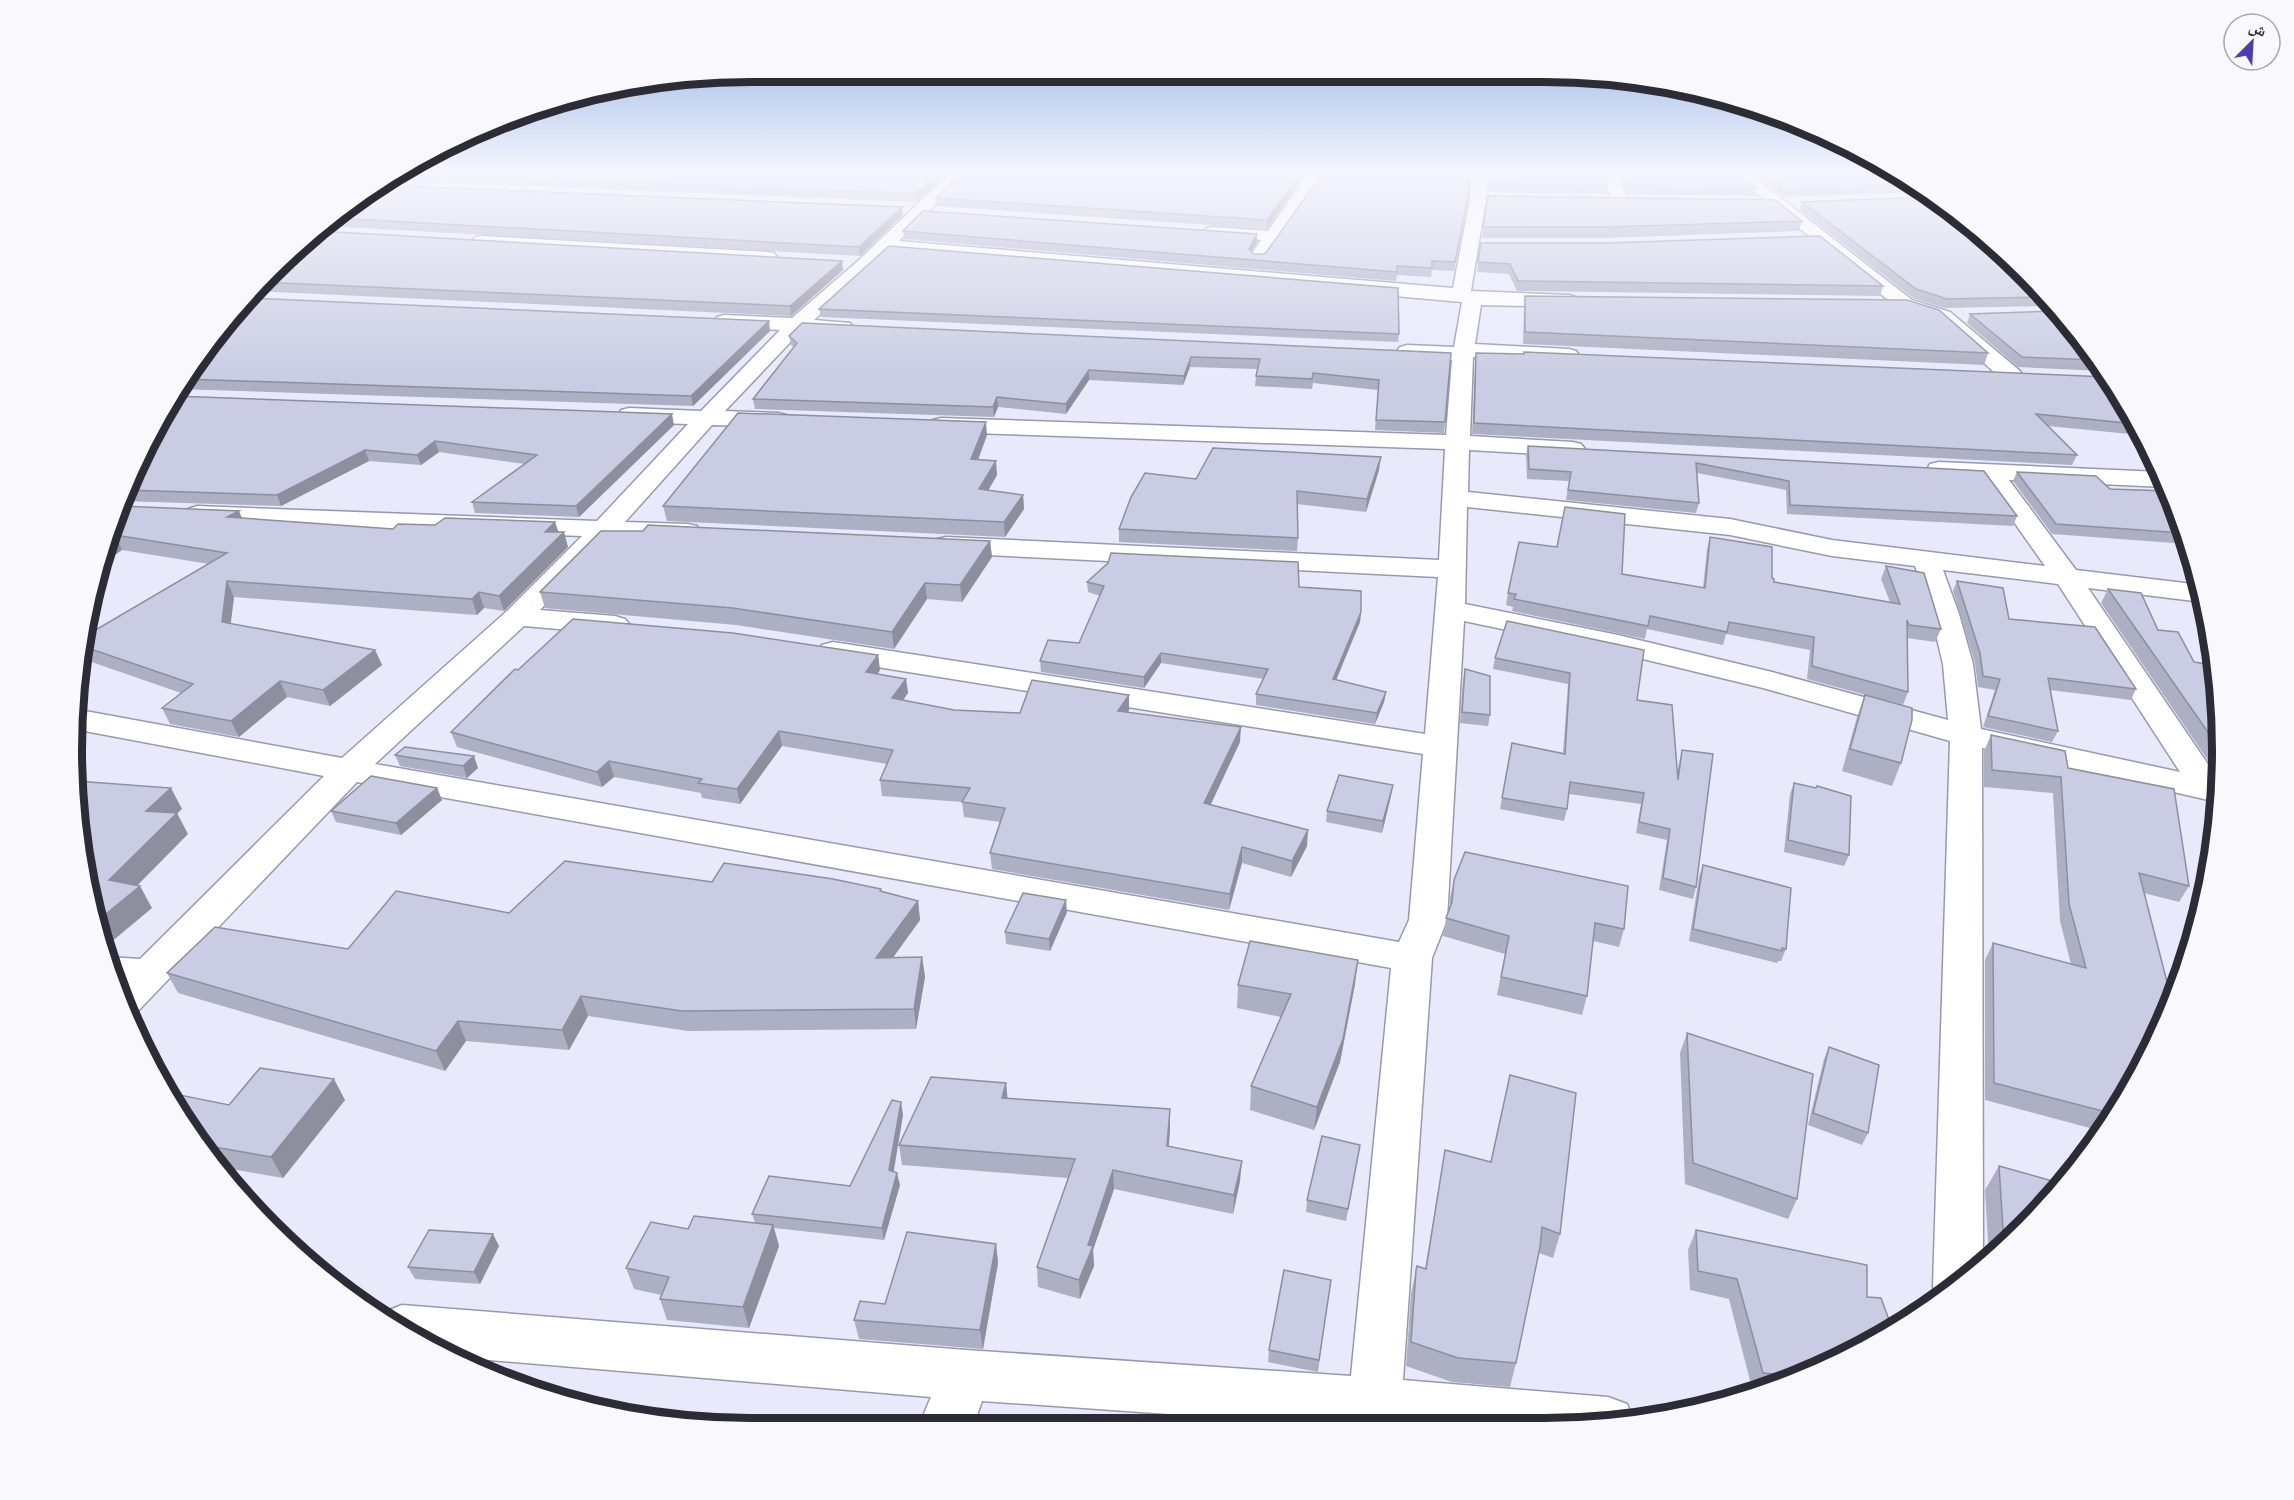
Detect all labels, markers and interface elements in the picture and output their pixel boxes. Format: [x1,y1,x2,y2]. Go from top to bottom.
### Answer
north arrow [2222,12,2282,72]
text: ش [2246,18,2269,41]

